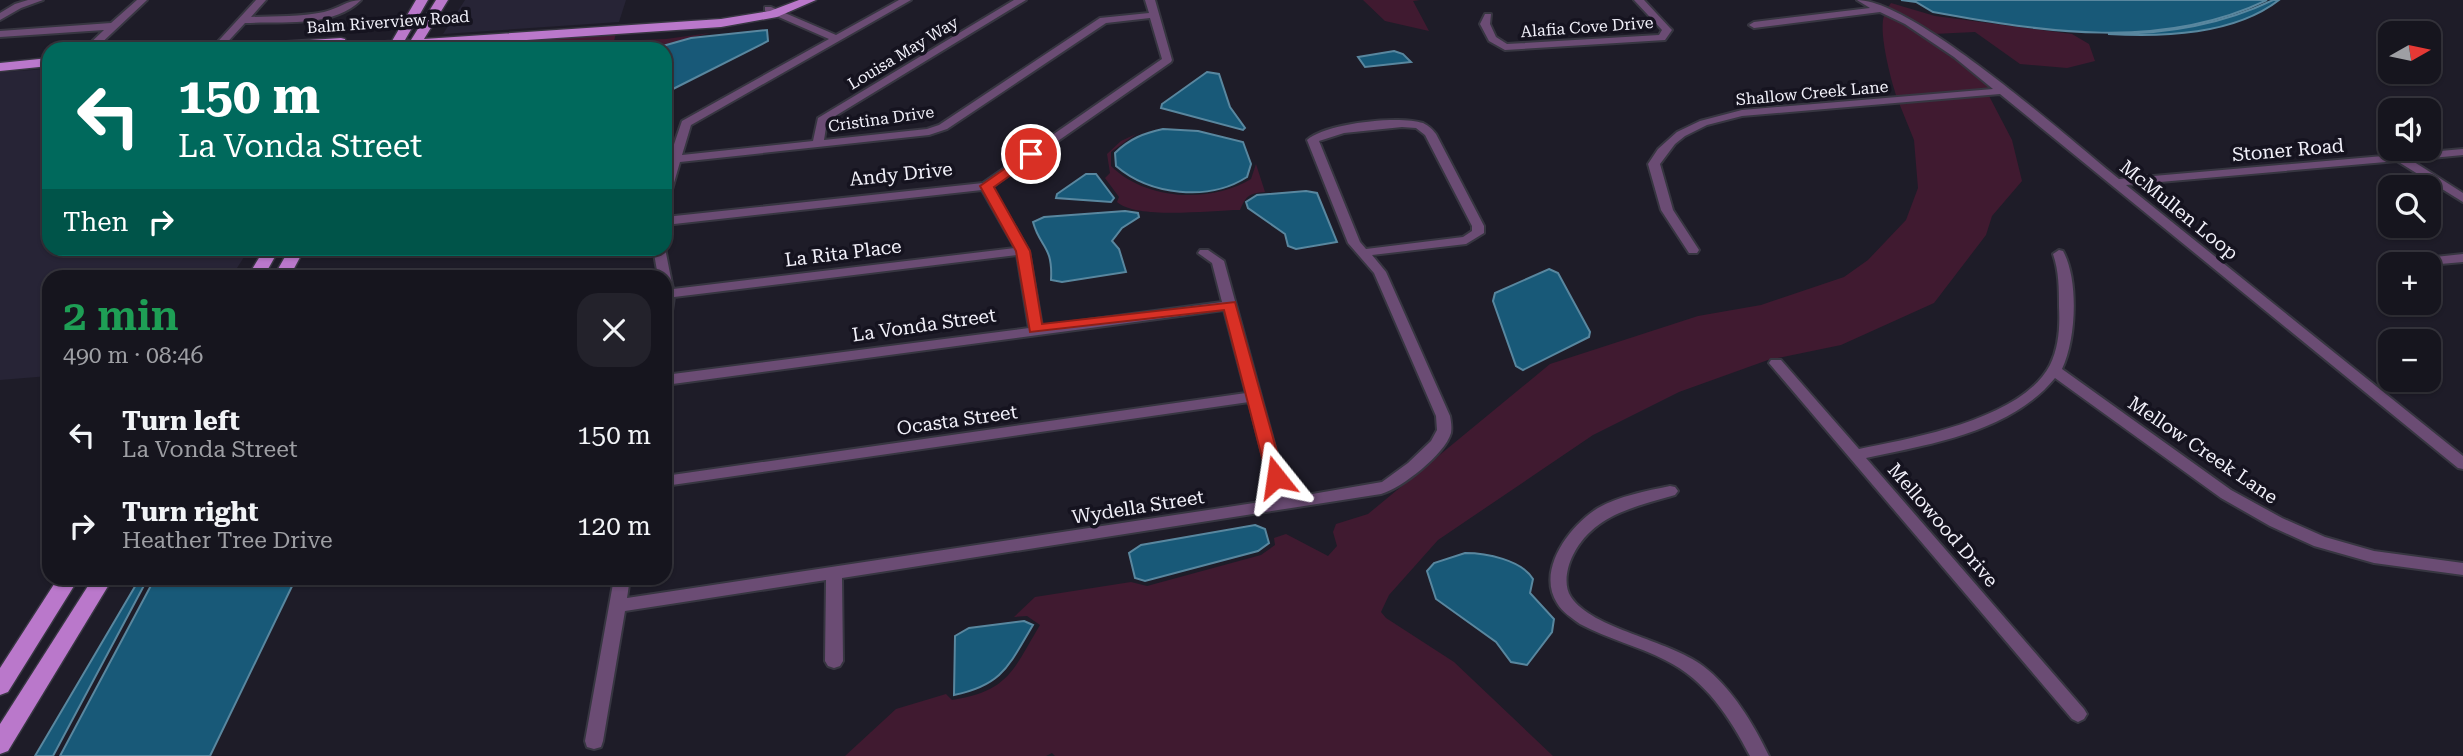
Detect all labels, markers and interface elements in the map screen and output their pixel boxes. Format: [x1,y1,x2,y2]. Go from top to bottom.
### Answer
street label: Balm Riverview Road [306,7,470,37]
street label: Louisa May Way [844,12,962,93]
street label: Alafia Cove Drive [1520,13,1654,41]
north arrow [2378,21,2441,84]
map controls [2378,21,2441,392]
text: 150 m [178,68,320,125]
icon: left [63,70,154,161]
street label: Shallow Creek Lane [1735,77,1889,109]
button: sound [2378,98,2441,161]
street label: Cristina Drive [827,102,935,136]
pin [1001,124,1061,184]
text: La Vonda Street [178,127,422,165]
street label: Stoner Road [2231,134,2345,166]
icon: arrive [1012,135,1050,173]
street label: McMullen Loop [2115,155,2243,265]
street label: Andy Drive [848,157,954,191]
button: search [2378,175,2441,238]
icon: right [142,203,180,241]
text: Then [63,207,128,237]
street label: La Rita Place [783,234,903,272]
button: + [2378,252,2441,315]
text: 2 min [63,291,179,340]
button: close [577,293,651,367]
street label: La Vonda Street [851,304,997,346]
button: − [2378,329,2441,392]
text: 490 m · 08:46 [63,342,203,369]
street label: Mellow Creek Lane [2124,391,2282,509]
street label: Ocasta Street [895,400,1019,440]
text: Turn left [122,406,240,436]
icon: left [63,416,101,454]
text: 150 m [577,420,651,450]
text: La Vonda Street [122,436,298,463]
position arrow [1239,440,1313,514]
street label: Mellowood Drive [1883,458,2003,592]
street label: Wydella Street [1070,485,1206,529]
text: Turn right [122,497,258,527]
icon: right [63,507,101,545]
text: 120 m [577,511,651,541]
text: Heather Tree Drive [122,527,333,554]

